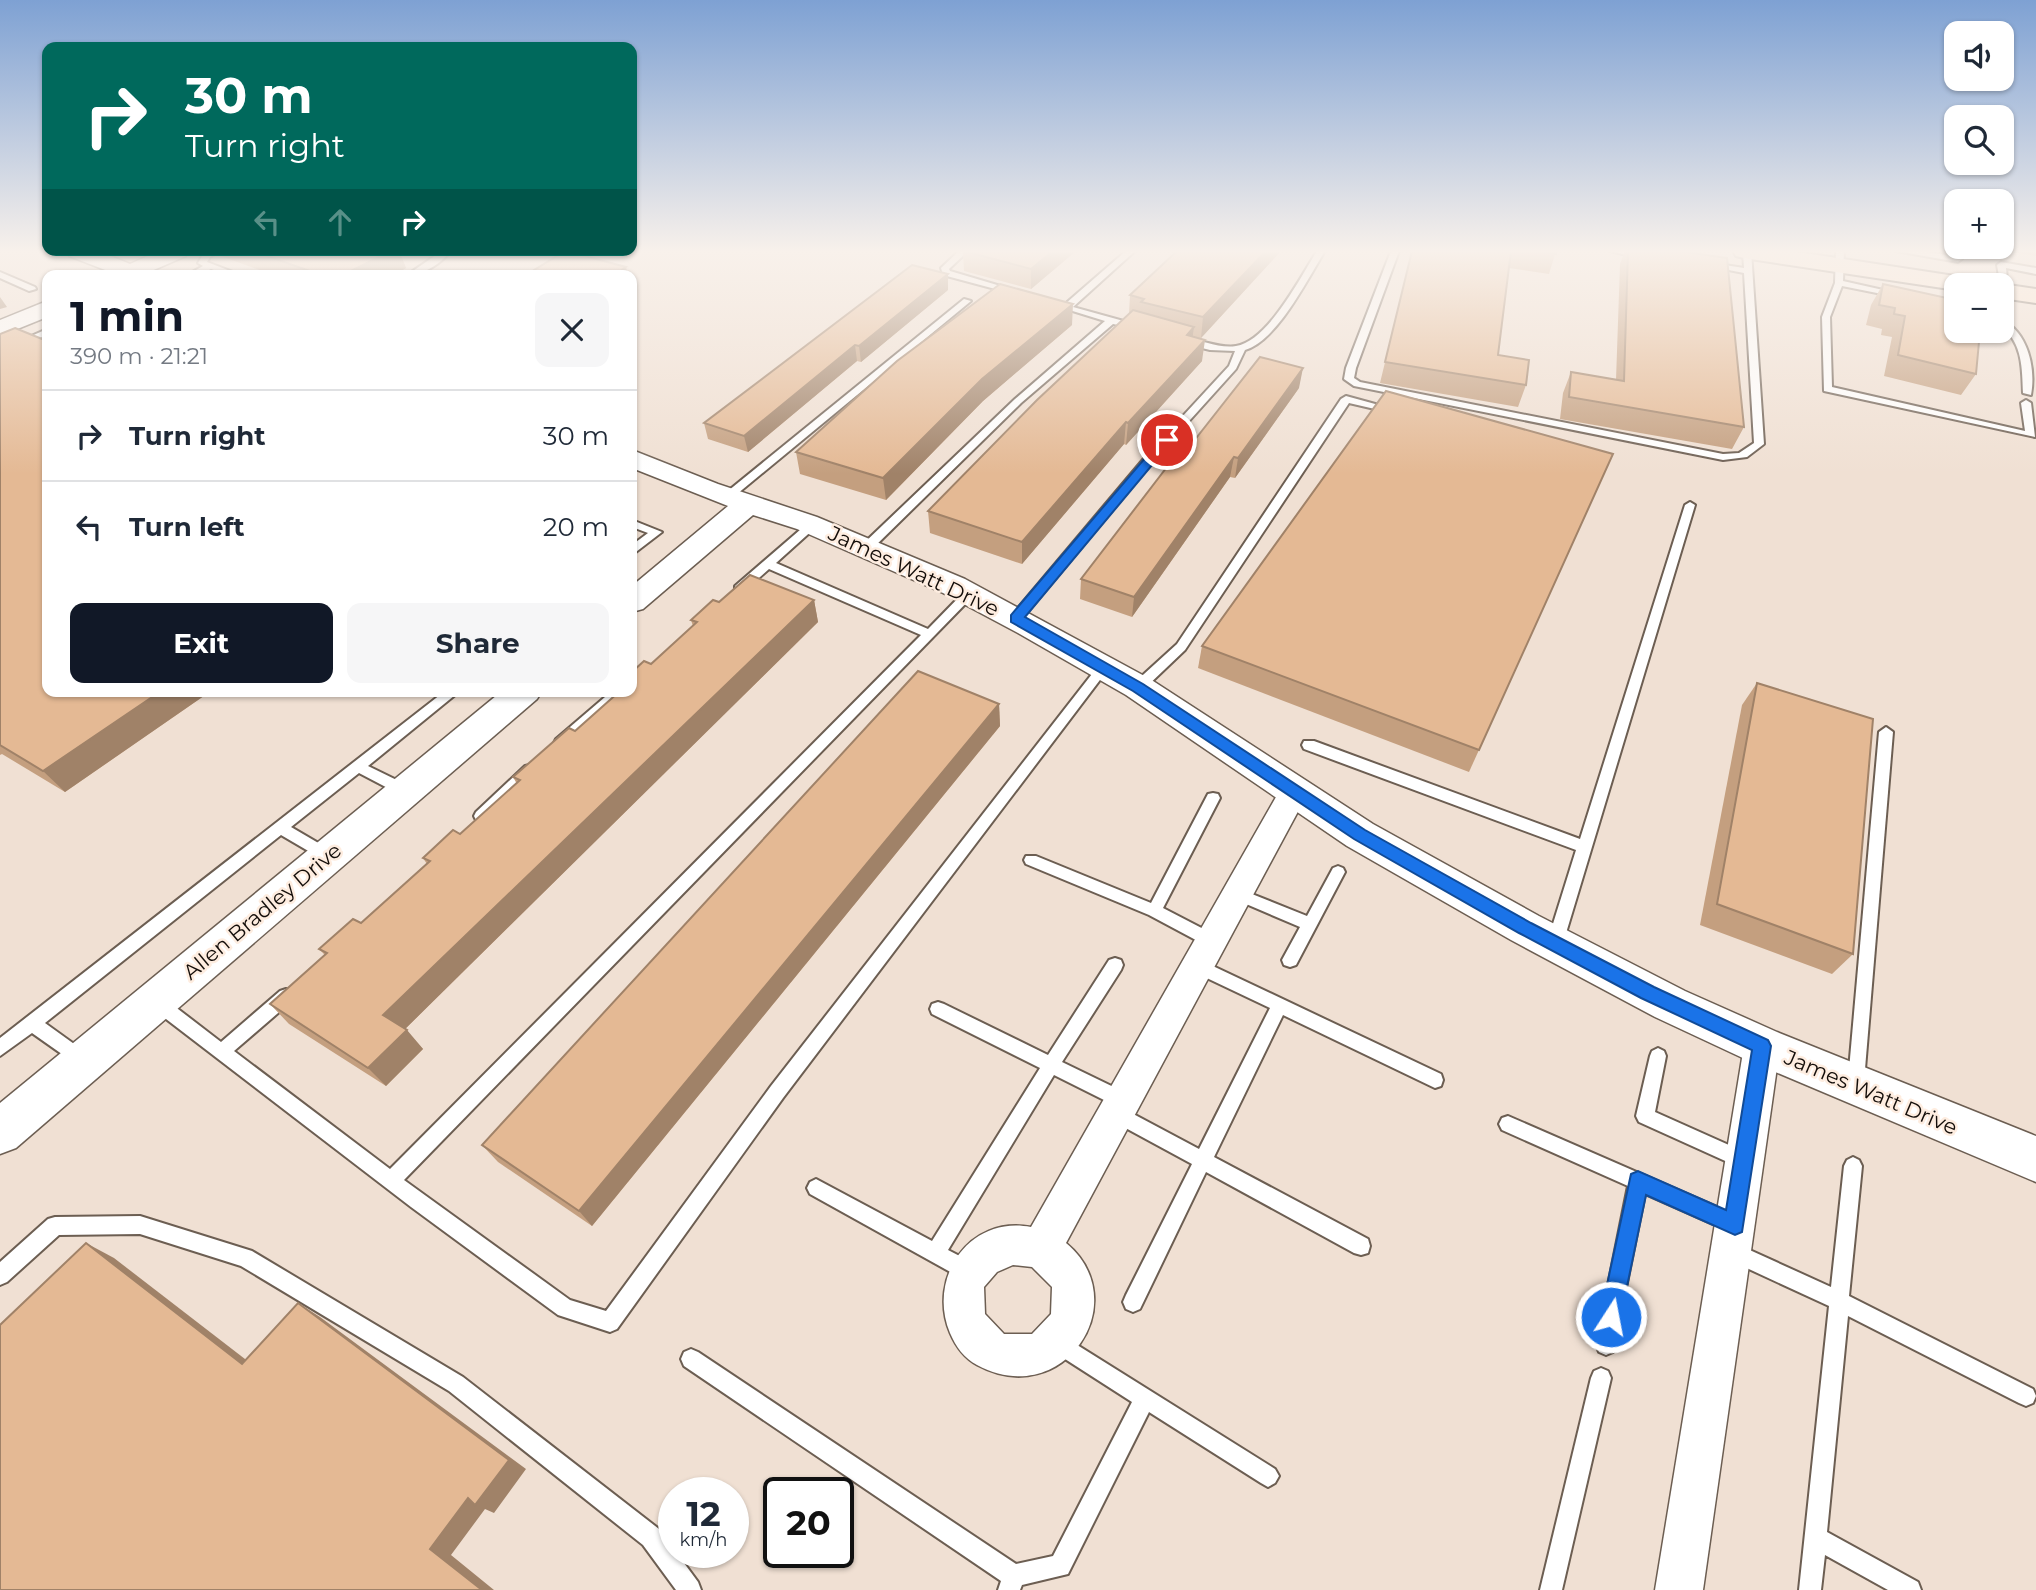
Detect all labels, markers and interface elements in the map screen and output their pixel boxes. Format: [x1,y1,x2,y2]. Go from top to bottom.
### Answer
map controls [1944,21,2014,343]
button: sound [1944,21,2014,91]
text: 30 m [185,66,313,125]
icon: right [70,70,161,161]
button: search [1944,105,2014,175]
text: Turn right [185,126,345,165]
button: + [1944,189,2014,259]
icon: left [248,203,286,241]
icon: ahead [321,203,359,241]
icon: right [394,203,432,241]
button: − [1944,273,2014,343]
text: 1 min [70,290,184,342]
button: close [535,293,609,367]
text: 390 m · 21:21 [70,342,208,370]
pin [1137,410,1197,470]
icon: right [70,417,108,455]
text: Turn right [129,420,265,452]
text: 30 m [543,420,609,452]
icon: arrive [1148,421,1186,459]
icon: left [70,508,108,546]
text: Turn left [129,511,245,543]
text: 20 m [543,511,609,543]
street label: James Watt Drive [824,520,1003,622]
button: Exit [70,603,333,683]
button: Share [347,603,609,683]
street label: Allen Bradley Drive [178,838,346,984]
street label: James Watt Drive [1780,1044,1961,1140]
position arrow [1574,1280,1648,1354]
speed limit sign: 20 [763,1477,854,1568]
text: 12 [686,1492,721,1535]
text: km/h [679,1529,728,1551]

